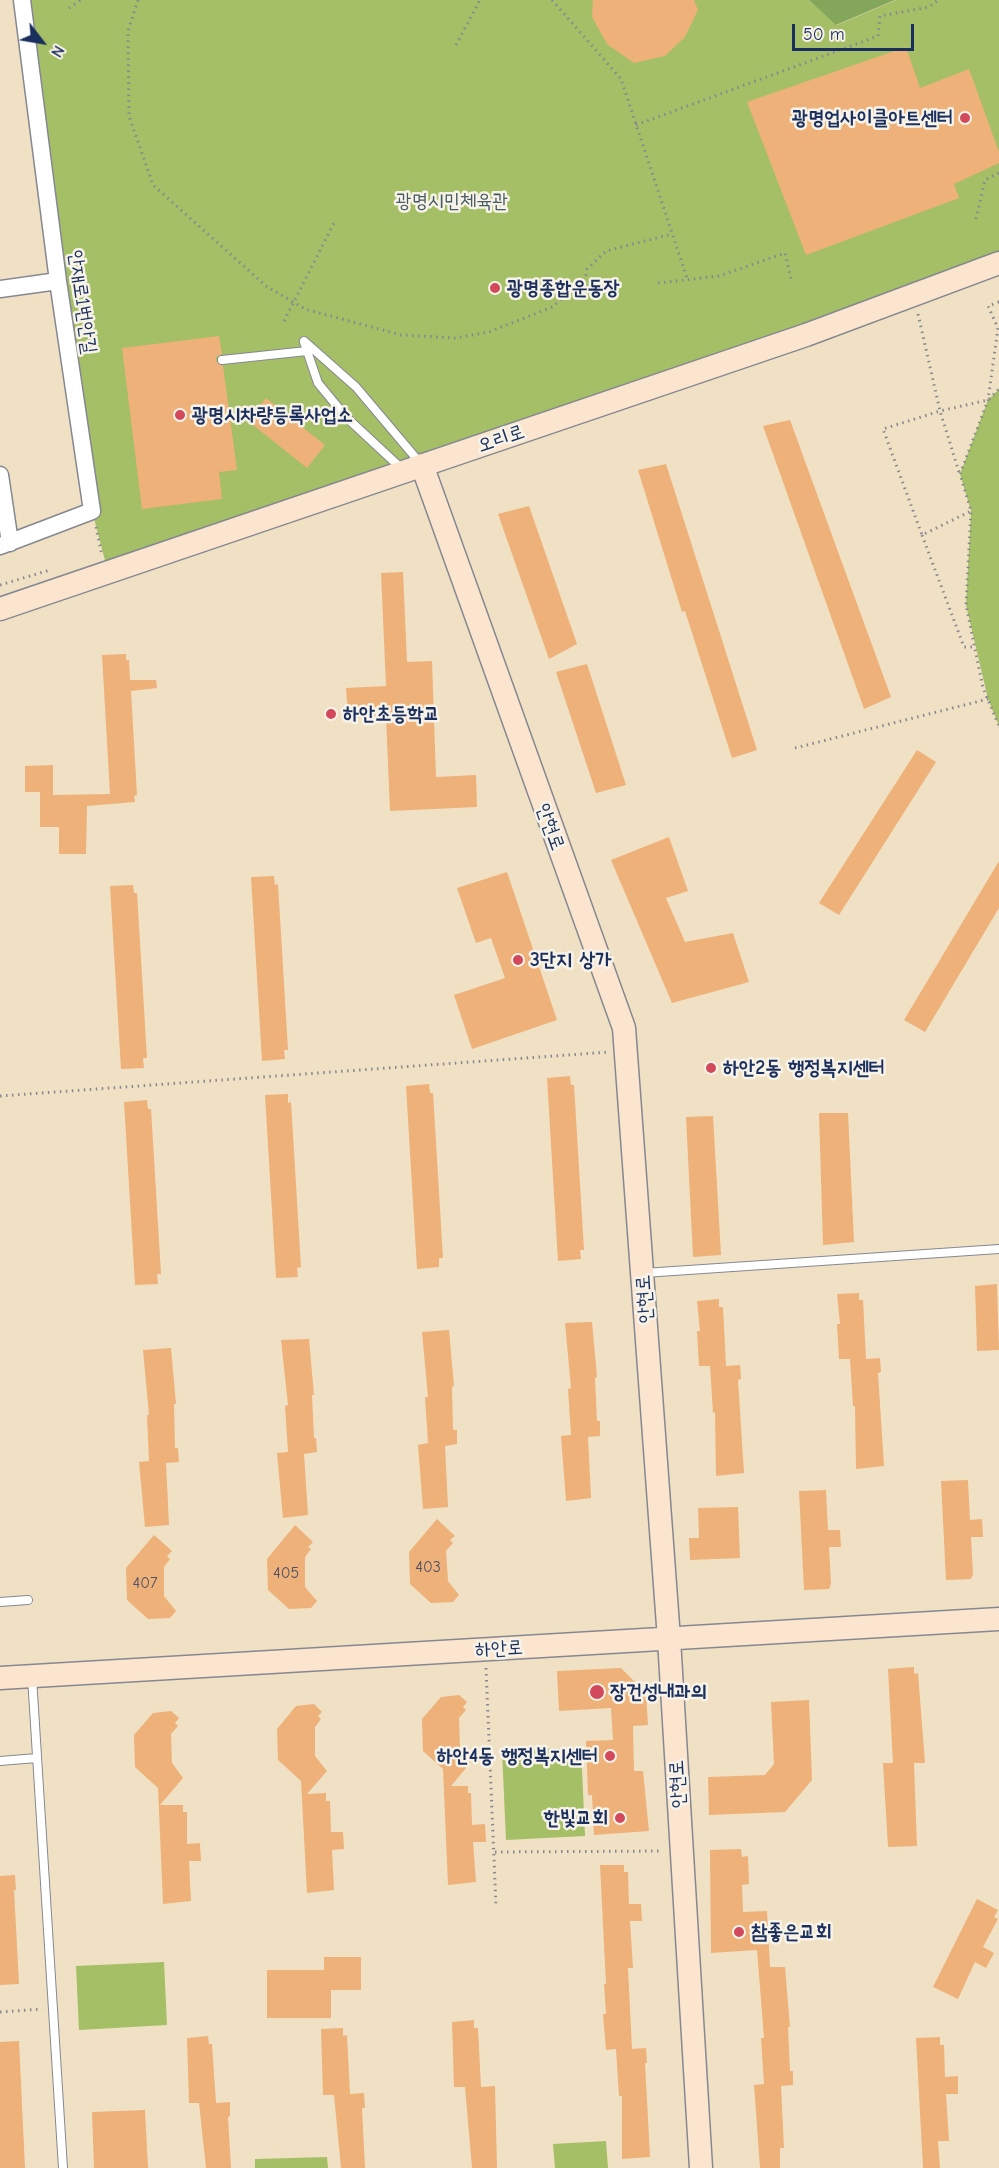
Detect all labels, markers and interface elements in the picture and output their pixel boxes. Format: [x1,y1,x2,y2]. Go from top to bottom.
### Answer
north arrow [12,12,72,72]
scale bar [795,12,916,50]
text: 50 m [803,24,845,45]
text: N [47,42,68,60]
place label: 광명업사이클아트센터 [792,106,953,130]
marker: 광명업사이클아트센터 [958,111,972,125]
park label: 광명시민체육관 [396,189,508,213]
street label: 안재로1번안길 [63,249,101,355]
place label: 광명종합운동장 [507,276,620,300]
marker: 광명종합운동장 [488,281,502,295]
place label: 광명시차량등록사업소 [192,403,353,427]
marker: 광명시차량등록사업소 [173,408,187,422]
street label: 오리로 [474,420,528,458]
place label: 하안초등학교 [343,702,440,726]
marker: 하안초등학교 [324,707,338,721]
street label: 안현로 [530,800,570,854]
place label: 3단지 상가 [530,948,611,972]
marker: 3단지 상가 [511,953,525,967]
place label: 하안2동 행정복지센터 [723,1056,885,1080]
marker: 하안2동 행정복지센터 [704,1061,718,1075]
street label: 안현로 [631,1274,659,1324]
house number: 403 [415,1557,441,1577]
house number: 405 [273,1563,299,1583]
house number: 407 [132,1573,158,1593]
street label: 하안로 [474,1636,524,1662]
place label: 장건성내과의 [610,1680,707,1704]
marker: 장건성내과의 [588,1683,606,1701]
place label: 하안4동 행정복지센터 [437,1744,598,1768]
marker: 하안4동 행정복지센터 [603,1749,617,1763]
street label: 안현로 [665,1759,691,1809]
place label: 한빛교회 [544,1806,608,1830]
marker: 한빛교회 [613,1811,627,1825]
place label: 참좋은교회 [751,1920,831,1944]
marker: 참좋은교회 [732,1925,746,1939]

